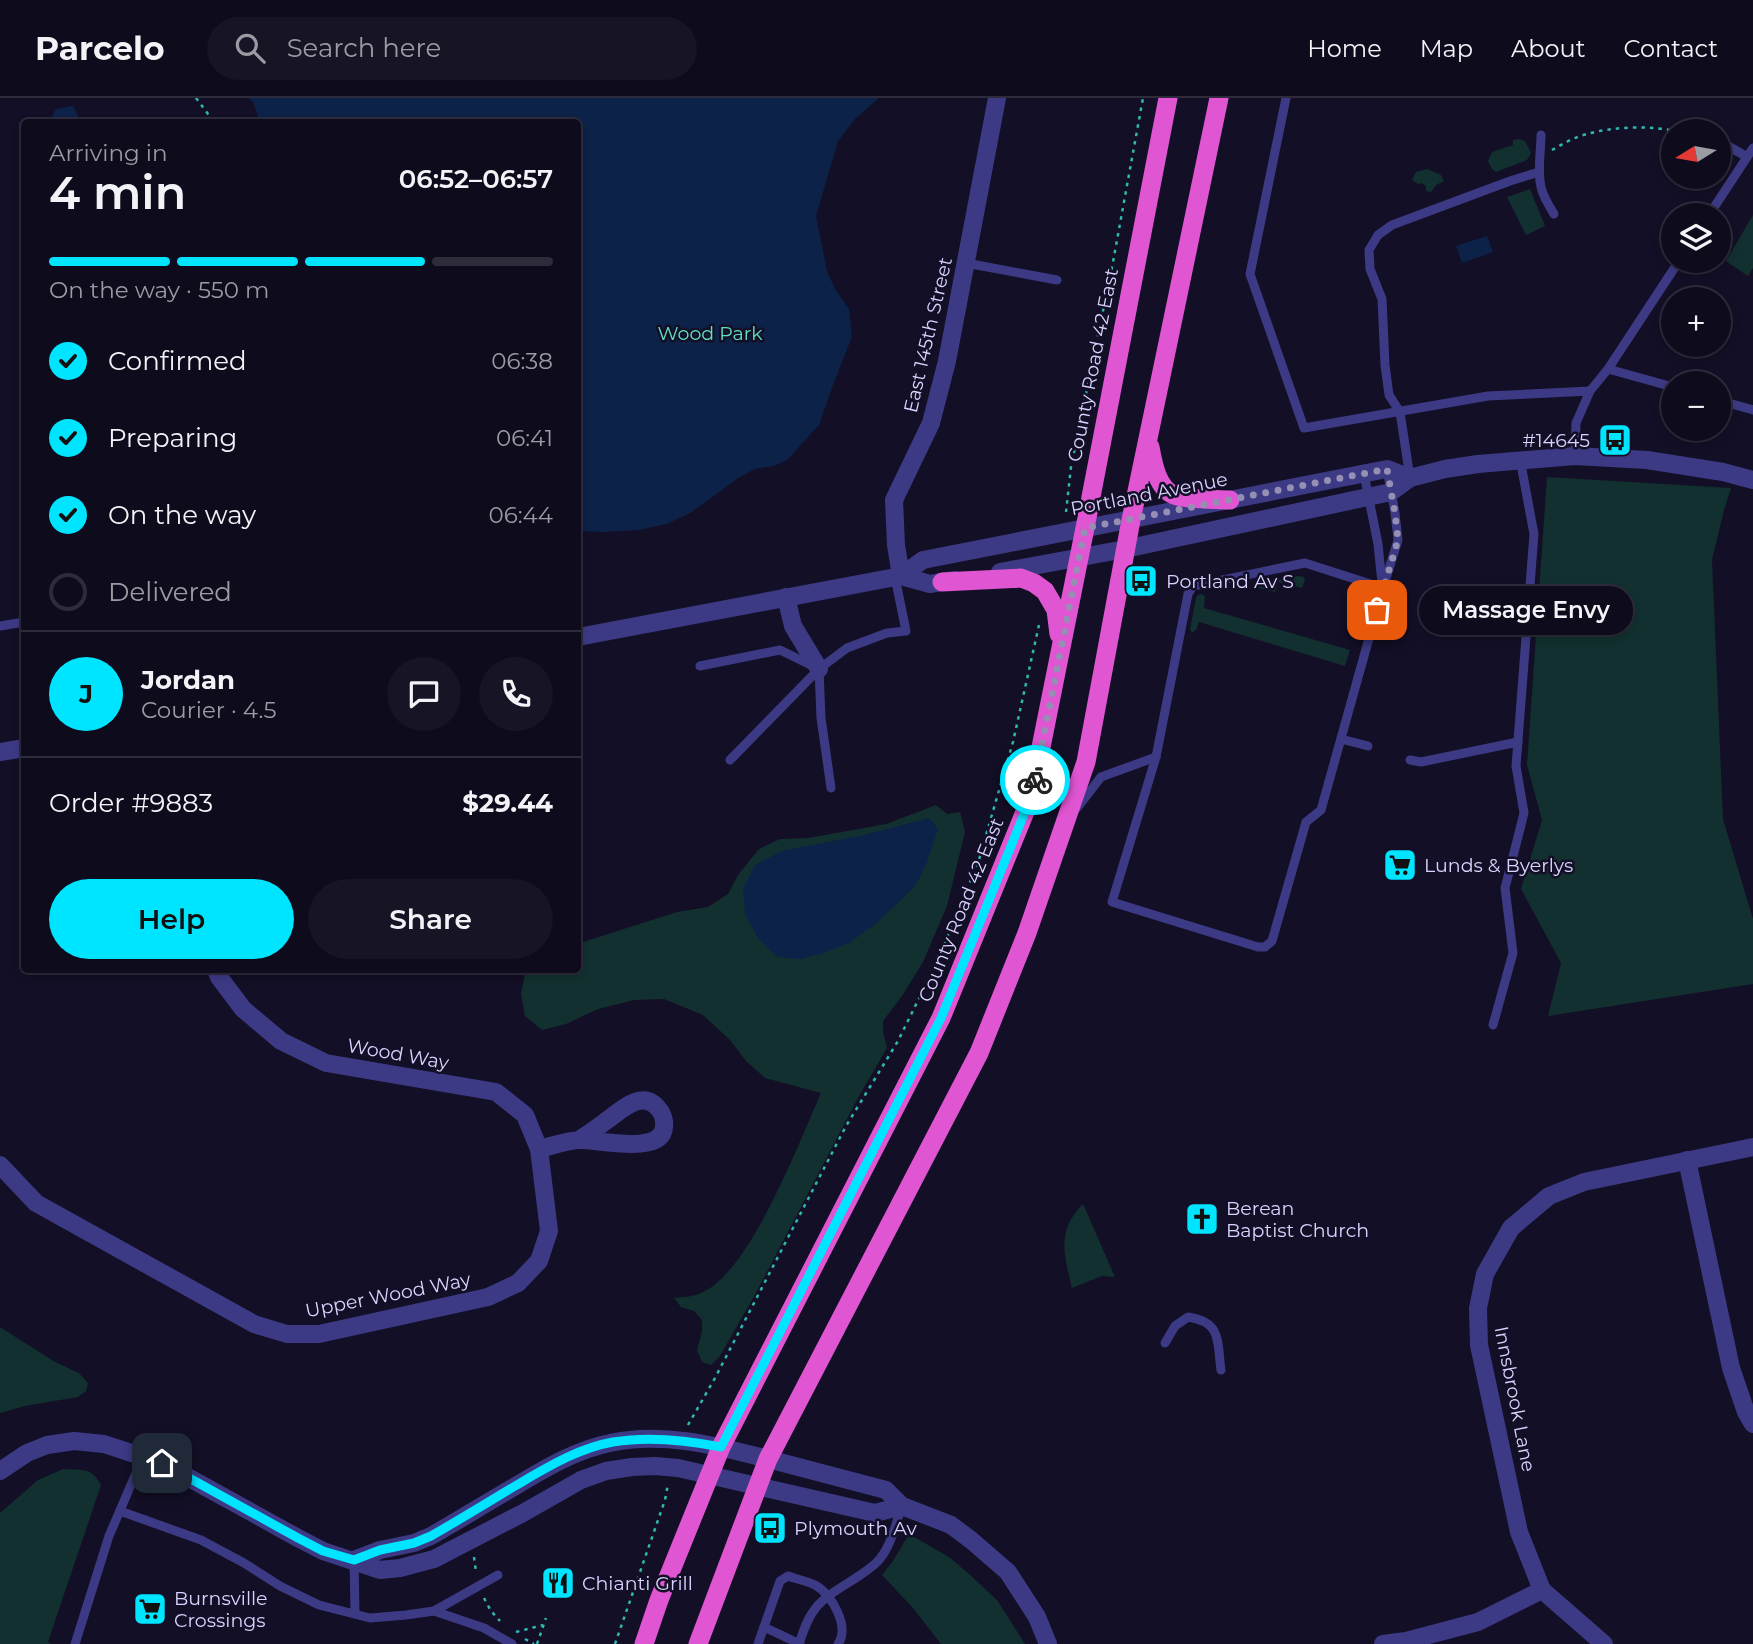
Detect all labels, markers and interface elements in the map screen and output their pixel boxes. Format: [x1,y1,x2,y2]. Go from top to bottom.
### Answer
search box [207,17,697,80]
text: Parcelo [35,28,165,68]
icon: search [231,29,269,67]
text: Search here [287,32,441,64]
text: Home [1307,34,1382,63]
text: Map [1420,34,1473,63]
text: About [1511,34,1585,63]
text: Contact [1623,34,1718,63]
north arrow [1661,119,1731,189]
map controls [1661,119,1731,441]
text: Arriving in [49,139,168,167]
text: 06:52–06:57 [399,163,553,195]
text: 4 min [49,164,186,221]
button: layers [1661,203,1731,273]
street label: East 145th Street [899,255,957,415]
street label: County Road 42 East [1063,266,1123,464]
text: On the way · 550 m [49,276,269,304]
button: + [1661,287,1731,357]
park label: Wood Park [657,322,763,345]
icon: check [49,342,87,380]
text: Confirmed [108,345,247,377]
text: 06:38 [491,347,553,375]
button: − [1661,371,1731,441]
icon: check [49,419,87,457]
bus stop icon: #14645 [1596,421,1634,459]
text: Preparing [108,422,237,454]
text: 06:41 [496,424,553,452]
place label: #14645 [1523,429,1590,452]
street label: Portland Avenue [1068,467,1230,521]
icon: check [49,496,87,534]
text: On the way [108,499,256,531]
text: 06:44 [488,501,553,529]
bus stop icon: Portland Av S [1122,562,1160,600]
place label: Portland Av S [1166,570,1294,593]
text: Delivered [108,576,232,608]
pin [1347,580,1407,640]
callout: Massage Envy [1419,586,1632,634]
icon: bag [1358,591,1396,629]
text: Massage Envy [1442,596,1610,624]
button: chat [387,657,461,731]
button: phone [479,657,553,731]
text: Jordan [141,664,235,696]
text: J [79,678,93,710]
text: Courier · 4.5 [141,696,276,724]
courier [1000,745,1070,815]
icon: bike [1016,761,1054,799]
text: Order #9883 [49,787,213,819]
text: $29.44 [462,787,553,819]
street label: County Road 42 East [914,814,1009,1005]
supermarket icon: Lunds & Byerlys [1381,846,1419,884]
place label: Lunds & Byerlys [1424,854,1573,877]
button: Help [49,879,294,959]
button: Share [308,879,553,959]
street label: Wood Way [345,1034,451,1074]
place label: Berean Baptist Church [1226,1197,1369,1242]
church icon: Berean Baptist Church [1183,1200,1221,1238]
street label: Upper Wood Way [303,1268,473,1322]
street label: Innsbrook Lane [1490,1324,1540,1474]
pin [132,1433,192,1493]
icon: home [143,1444,181,1482]
bus stop icon: Plymouth Av [751,1509,789,1547]
place label: Plymouth Av [794,1517,917,1540]
restaurant icon: Chianti Grill [539,1564,577,1602]
place label: Chianti Grill [582,1572,693,1595]
place label: Burnsville Crossings [174,1587,268,1632]
supermarket icon: Burnsville Crossings [131,1590,169,1628]

